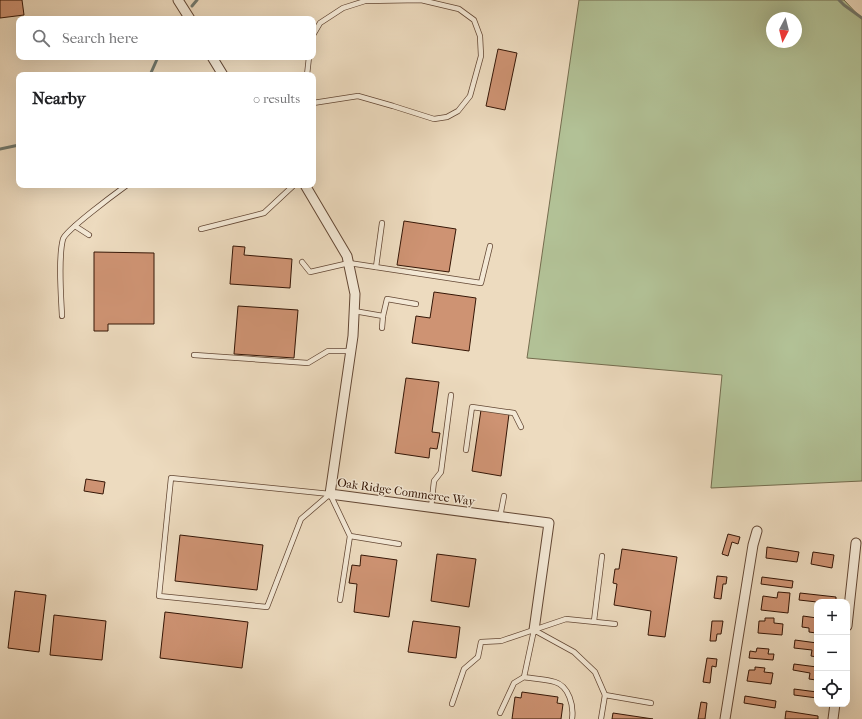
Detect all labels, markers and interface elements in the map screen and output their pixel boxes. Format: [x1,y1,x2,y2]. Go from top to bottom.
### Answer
north arrow [766,12,802,48]
search box [16,16,316,60]
icon: search [30,27,52,49]
text: Search here [62,29,138,47]
text: Nearby [32,88,86,108]
text: 0 results [253,91,300,106]
street label: Oak Ridge Commerce Way [336,475,476,509]
map controls [814,599,850,707]
button: + [814,599,850,635]
button: − [814,635,850,671]
button: locate [814,671,850,707]

